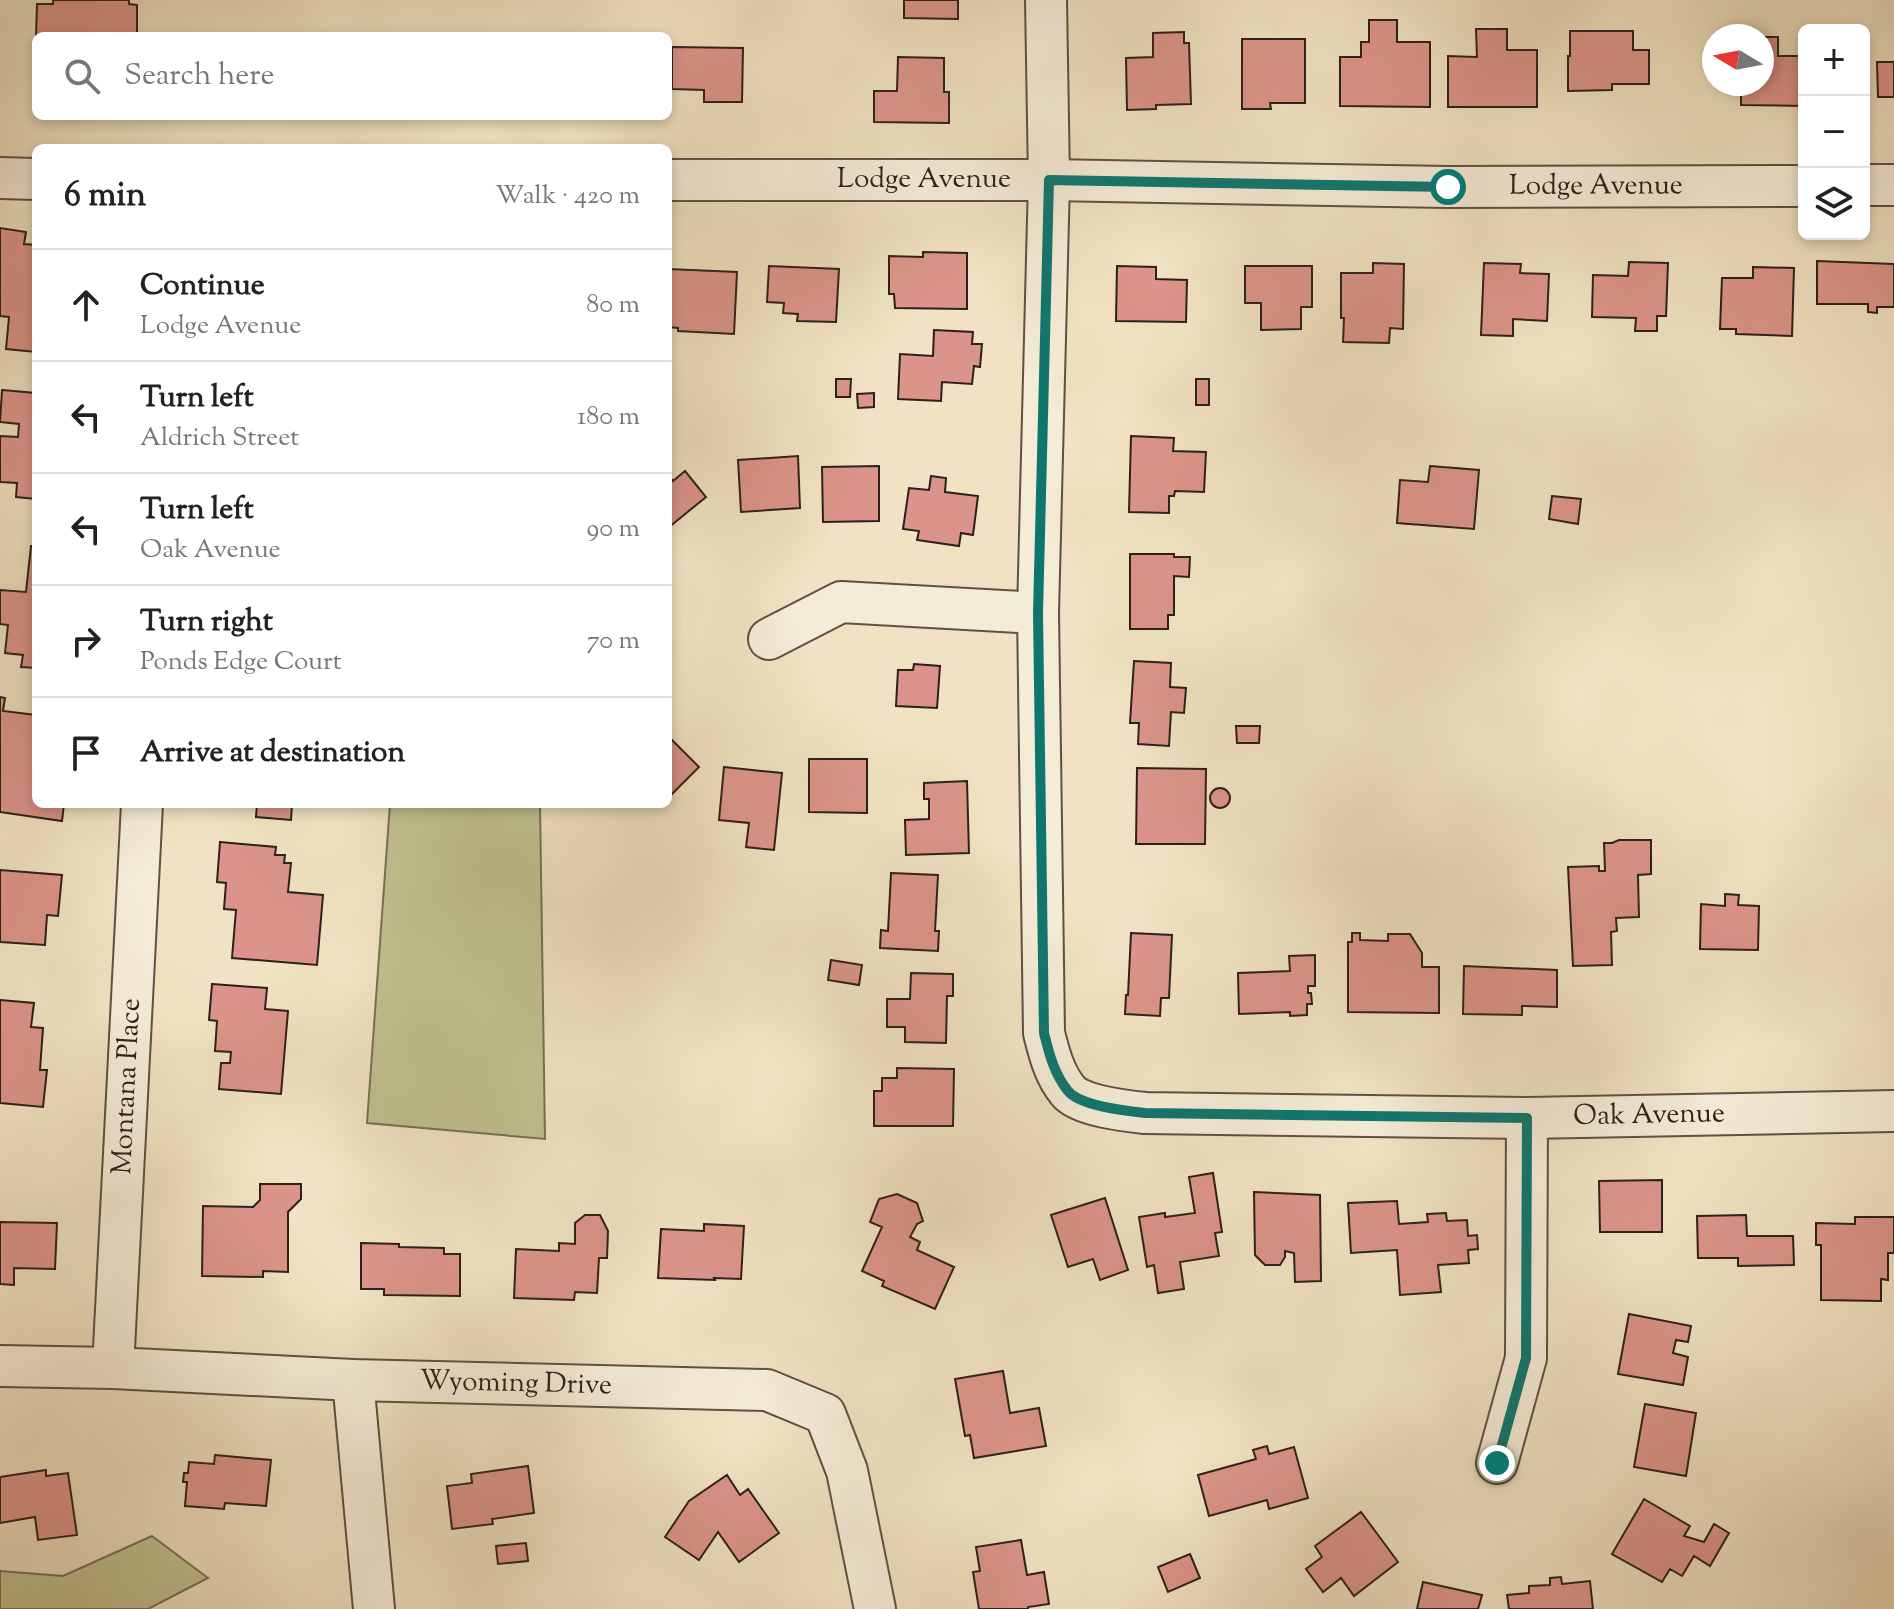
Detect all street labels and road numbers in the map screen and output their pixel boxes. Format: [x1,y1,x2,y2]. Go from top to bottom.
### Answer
street label: Lodge Avenue [837,160,1011,200]
street label: Lodge Avenue [1509,166,1683,207]
street label: Montana Place [103,997,152,1176]
street label: Oak Avenue [1573,1094,1725,1137]
street label: Wyoming Drive [419,1362,612,1406]

